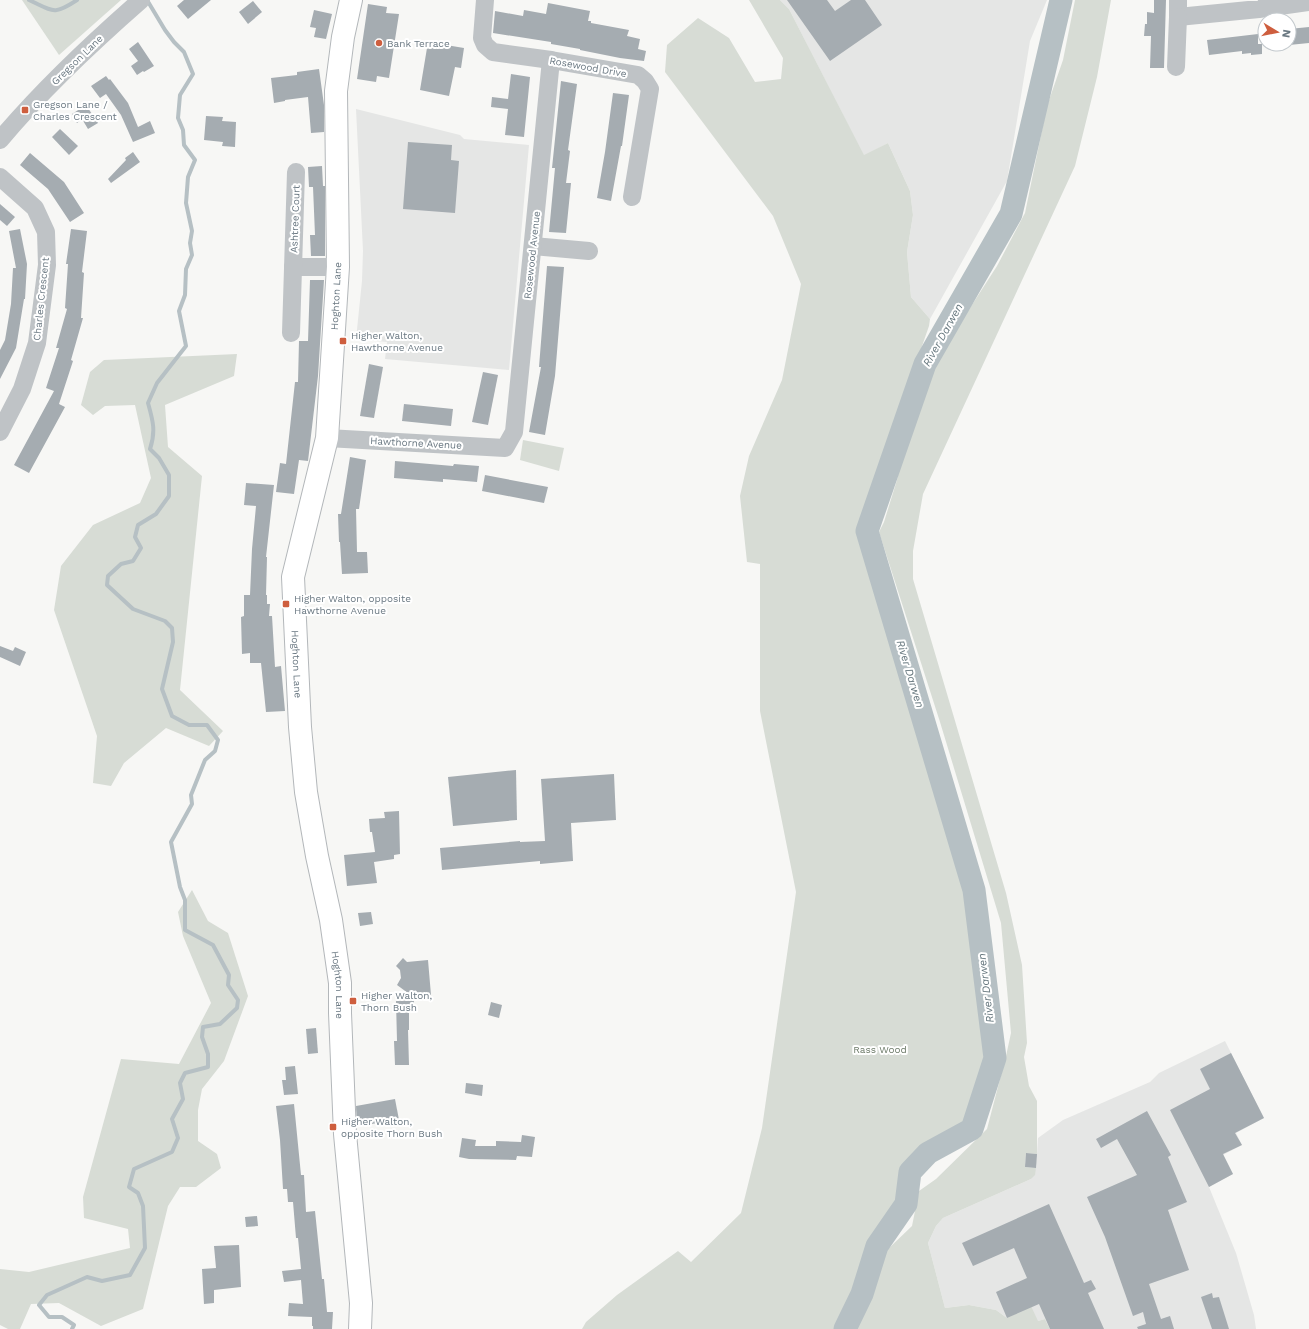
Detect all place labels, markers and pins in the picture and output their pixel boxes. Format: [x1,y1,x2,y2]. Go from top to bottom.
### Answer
marker: Bank Terrace [374,38,384,48]
place label: Bank Terrace [387,38,450,49]
place label: Gregson Lane / Charles Crescent [33,99,118,122]
marker: Gregson Lane / Charles Crescent [20,105,30,115]
place label: Higher Walton, Hawthorne Avenue [351,330,443,353]
marker: Higher Walton, Hawthorne Avenue [338,336,348,346]
place label: Higher Walton, opposite Hawthorne Avenue [294,593,411,616]
marker: Higher Walton, opposite Hawthorne Avenue [281,599,291,609]
place label: Higher Walton, Thorn Bush [361,990,432,1013]
marker: Higher Walton, Thorn Bush [348,996,358,1006]
place label: Higher Walton, opposite Thorn Bush [341,1116,442,1139]
marker: Higher Walton, opposite Thorn Bush [328,1122,338,1132]

